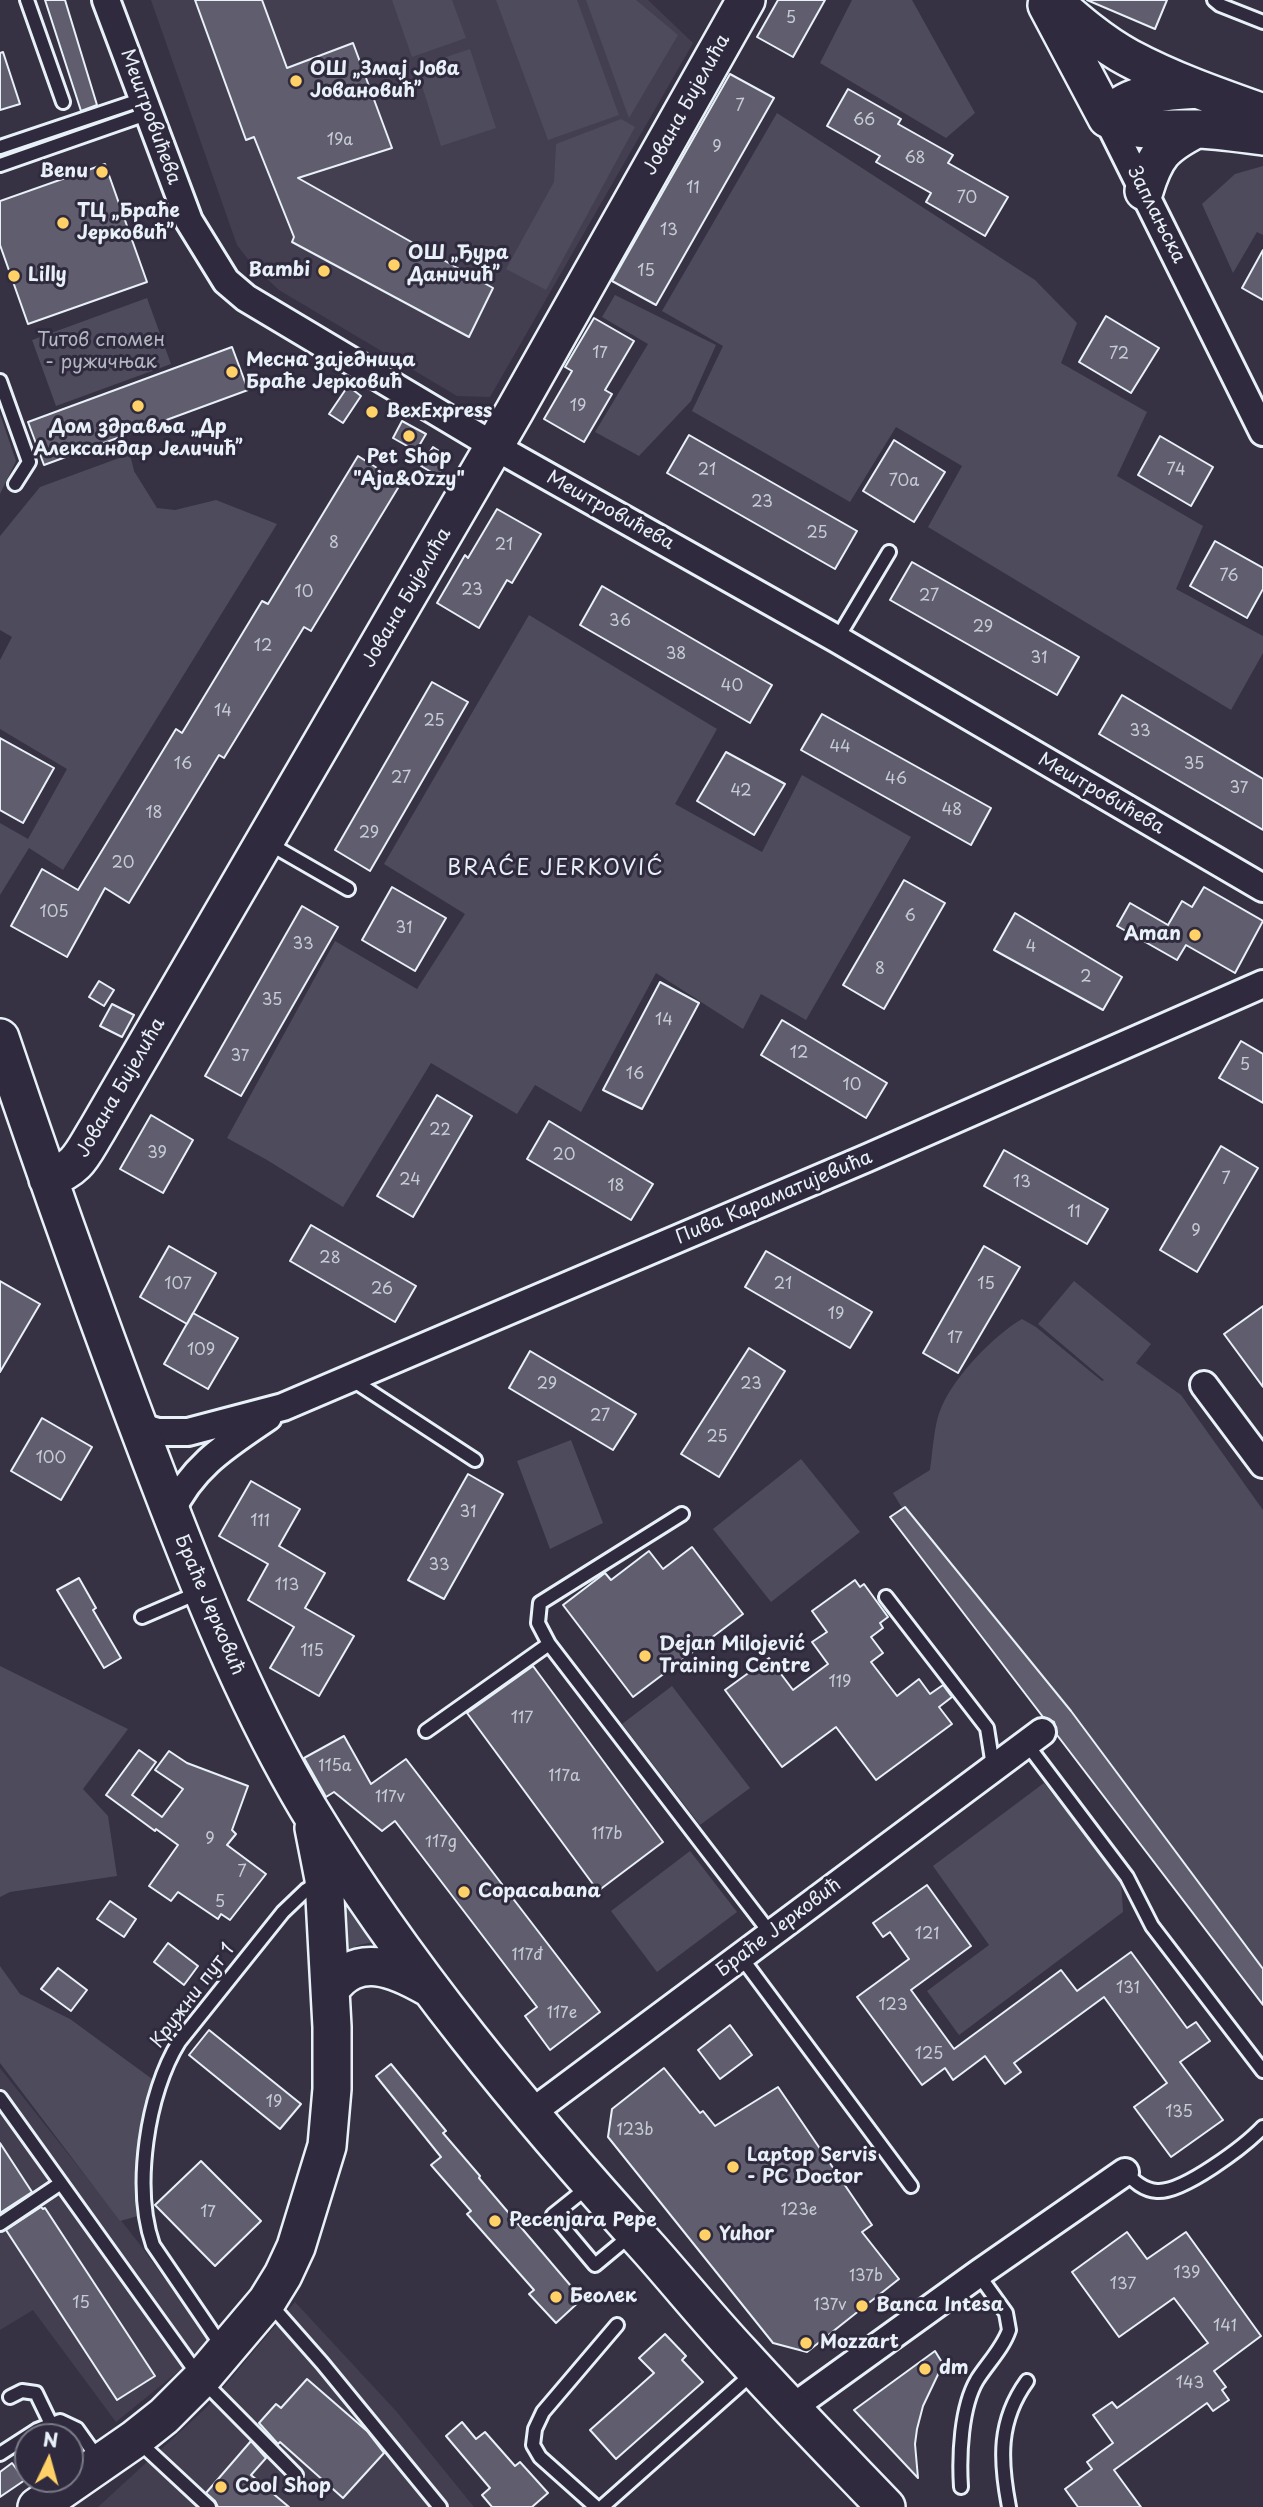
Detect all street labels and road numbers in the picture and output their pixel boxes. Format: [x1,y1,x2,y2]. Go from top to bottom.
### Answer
street label: Јована Бијелића [639,31,735,179]
street label: Мештровићева [115,46,185,188]
street label: Заплањска [1122,163,1190,267]
street label: Мештровићева [542,466,678,556]
street label: Јована Бијелића [358,524,456,672]
street label: Мештровићева [1034,749,1168,839]
street label: Јована Бијелића [72,1014,170,1162]
street label: Пива Караматијевића [672,1146,876,1250]
street label: Браће Јерковић [169,1532,249,1678]
street label: Браће Јерковић [712,1874,846,1982]
street label: Кружни пут 1 [146,1939,240,2053]

